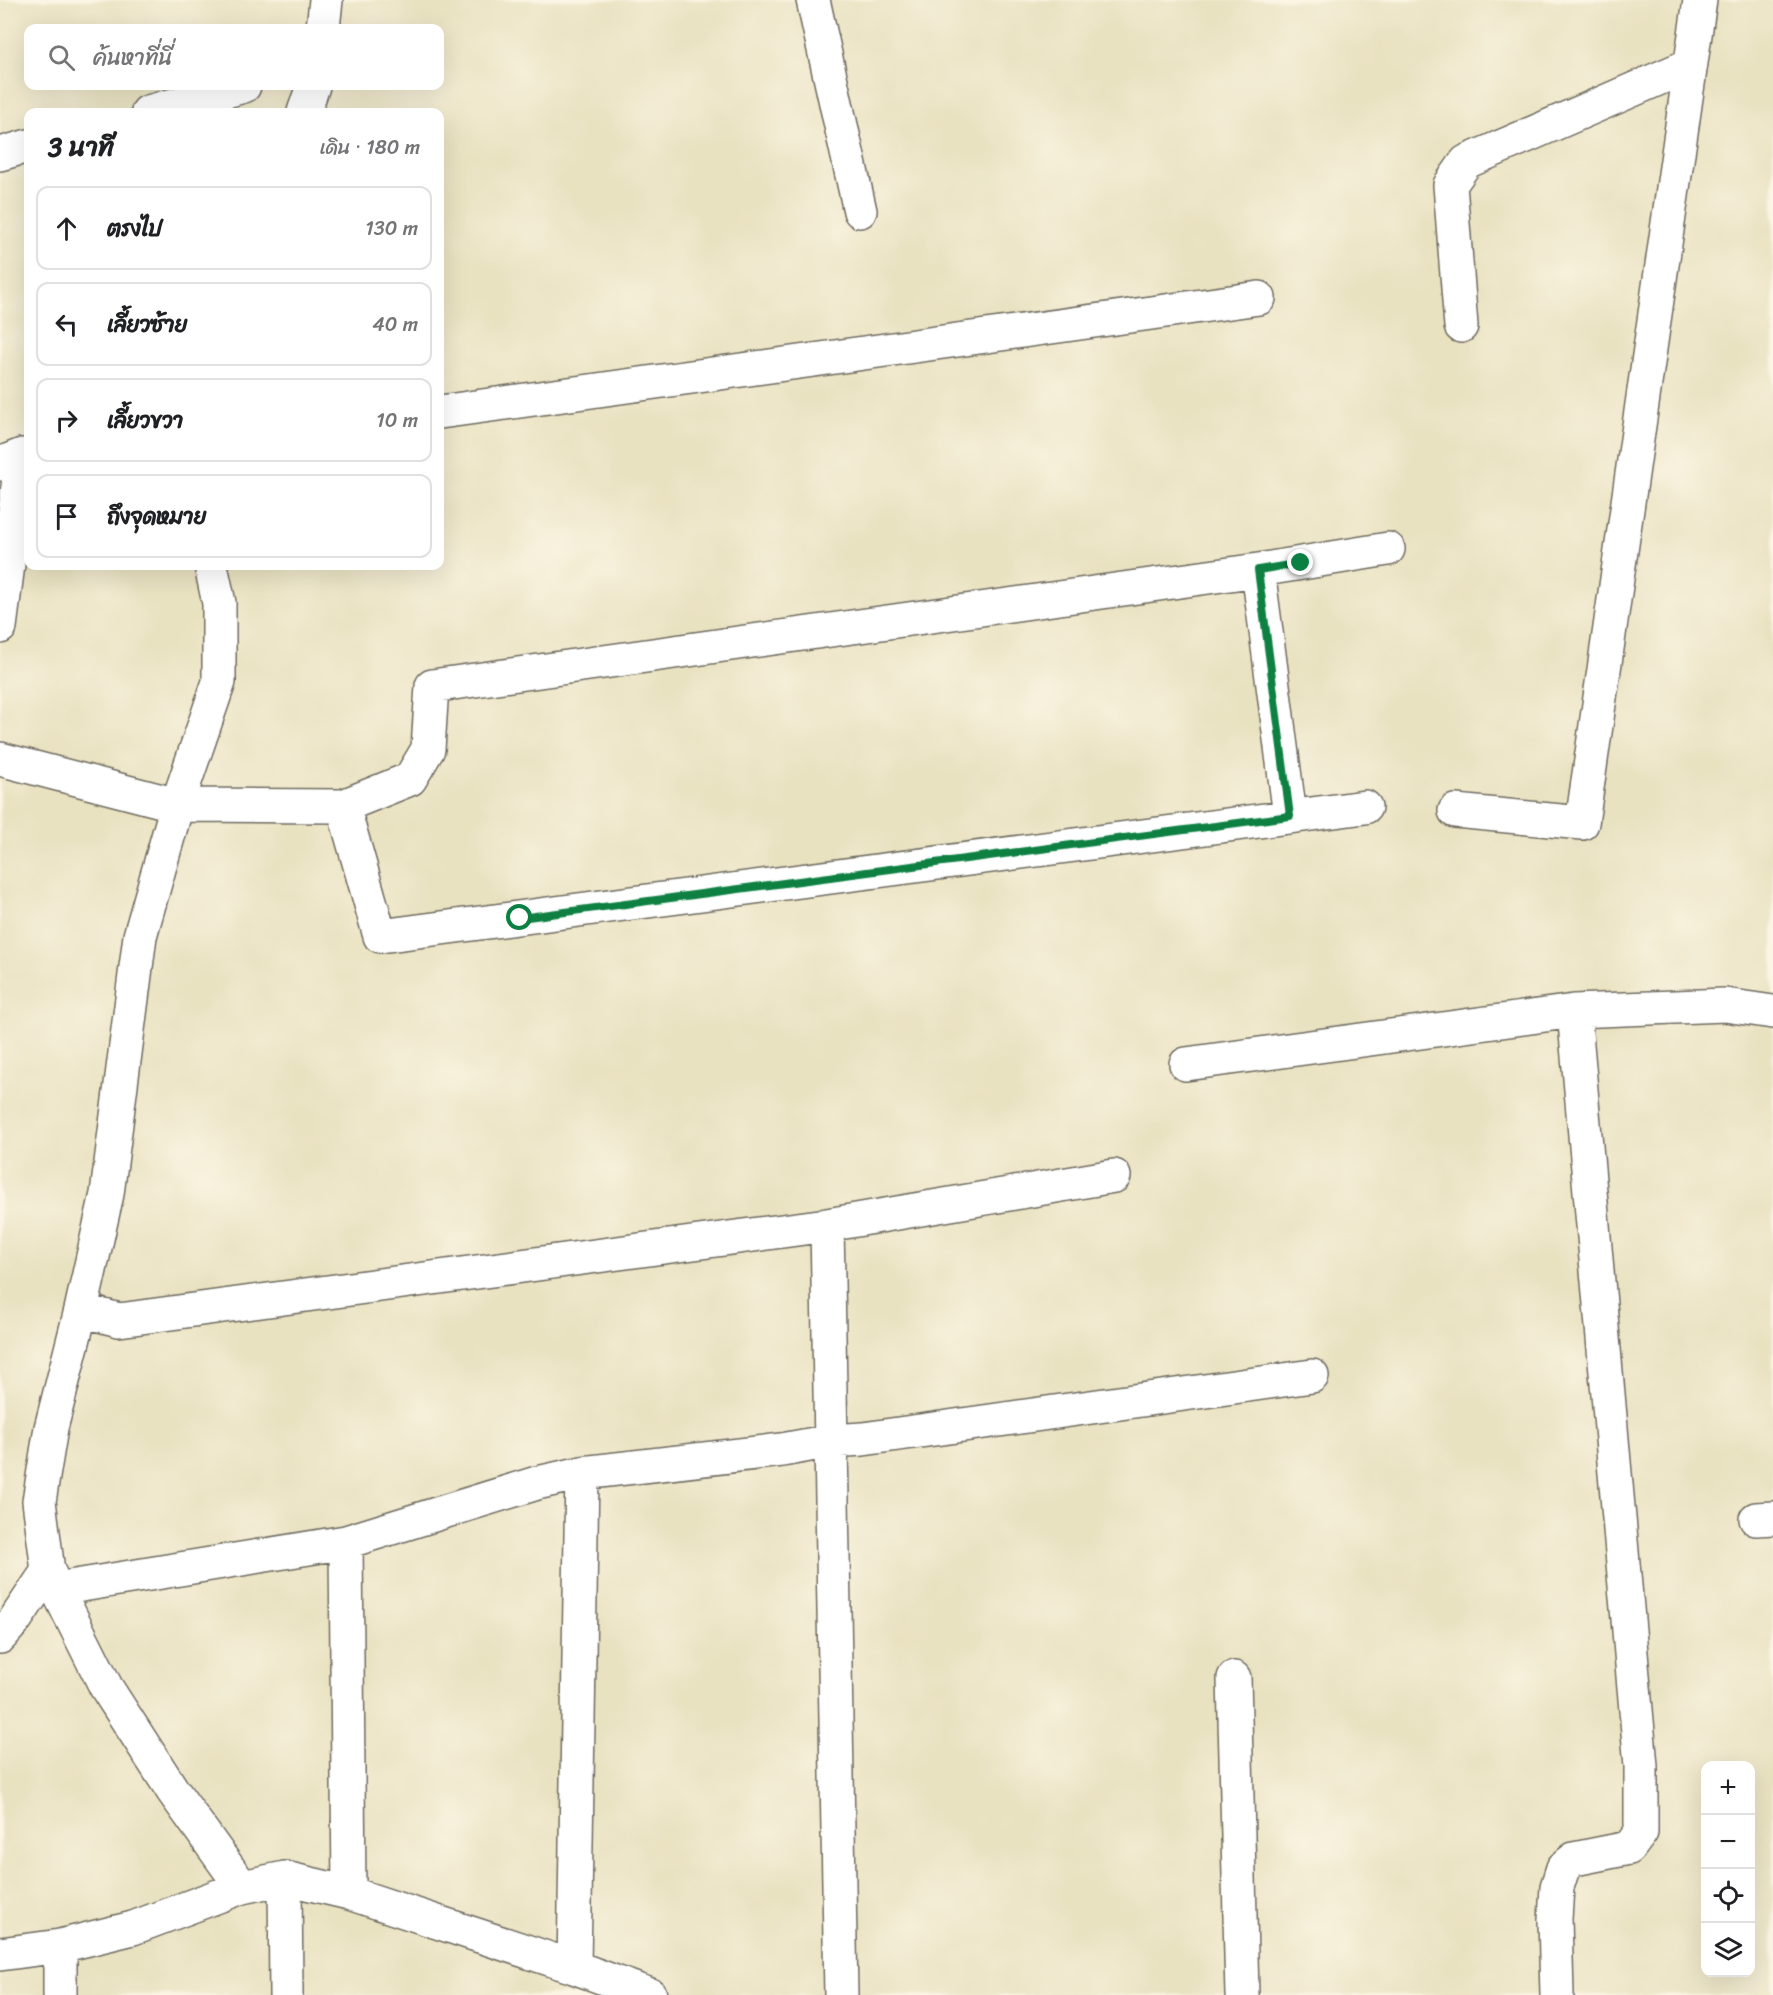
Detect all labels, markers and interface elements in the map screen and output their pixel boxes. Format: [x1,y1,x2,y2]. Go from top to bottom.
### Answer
search box [24,24,444,90]
text: ค้นหาที่นี่ [93,38,173,77]
icon: search [45,41,78,74]
text: 3 นาที [48,124,114,170]
text: เดิน · 180 m [319,130,420,165]
text: ตรงไป [107,209,162,248]
text: 130 m [365,211,418,246]
icon: ahead [50,212,83,245]
text: เลี้ยวซ้าย [107,305,187,344]
text: 40 m [372,307,418,342]
icon: left [50,308,83,341]
text: เลี้ยวขวา [107,401,183,440]
text: 10 m [376,403,418,438]
icon: right [50,404,83,437]
text: ถึงจุดหมาย [107,497,206,536]
icon: arrive [50,500,83,533]
route end [1287,549,1313,575]
route start [506,904,532,930]
map controls [1701,1761,1755,1977]
button: + [1701,1761,1755,1815]
button: − [1701,1815,1755,1869]
button: locate [1701,1869,1755,1923]
button: layers [1701,1923,1755,1977]

